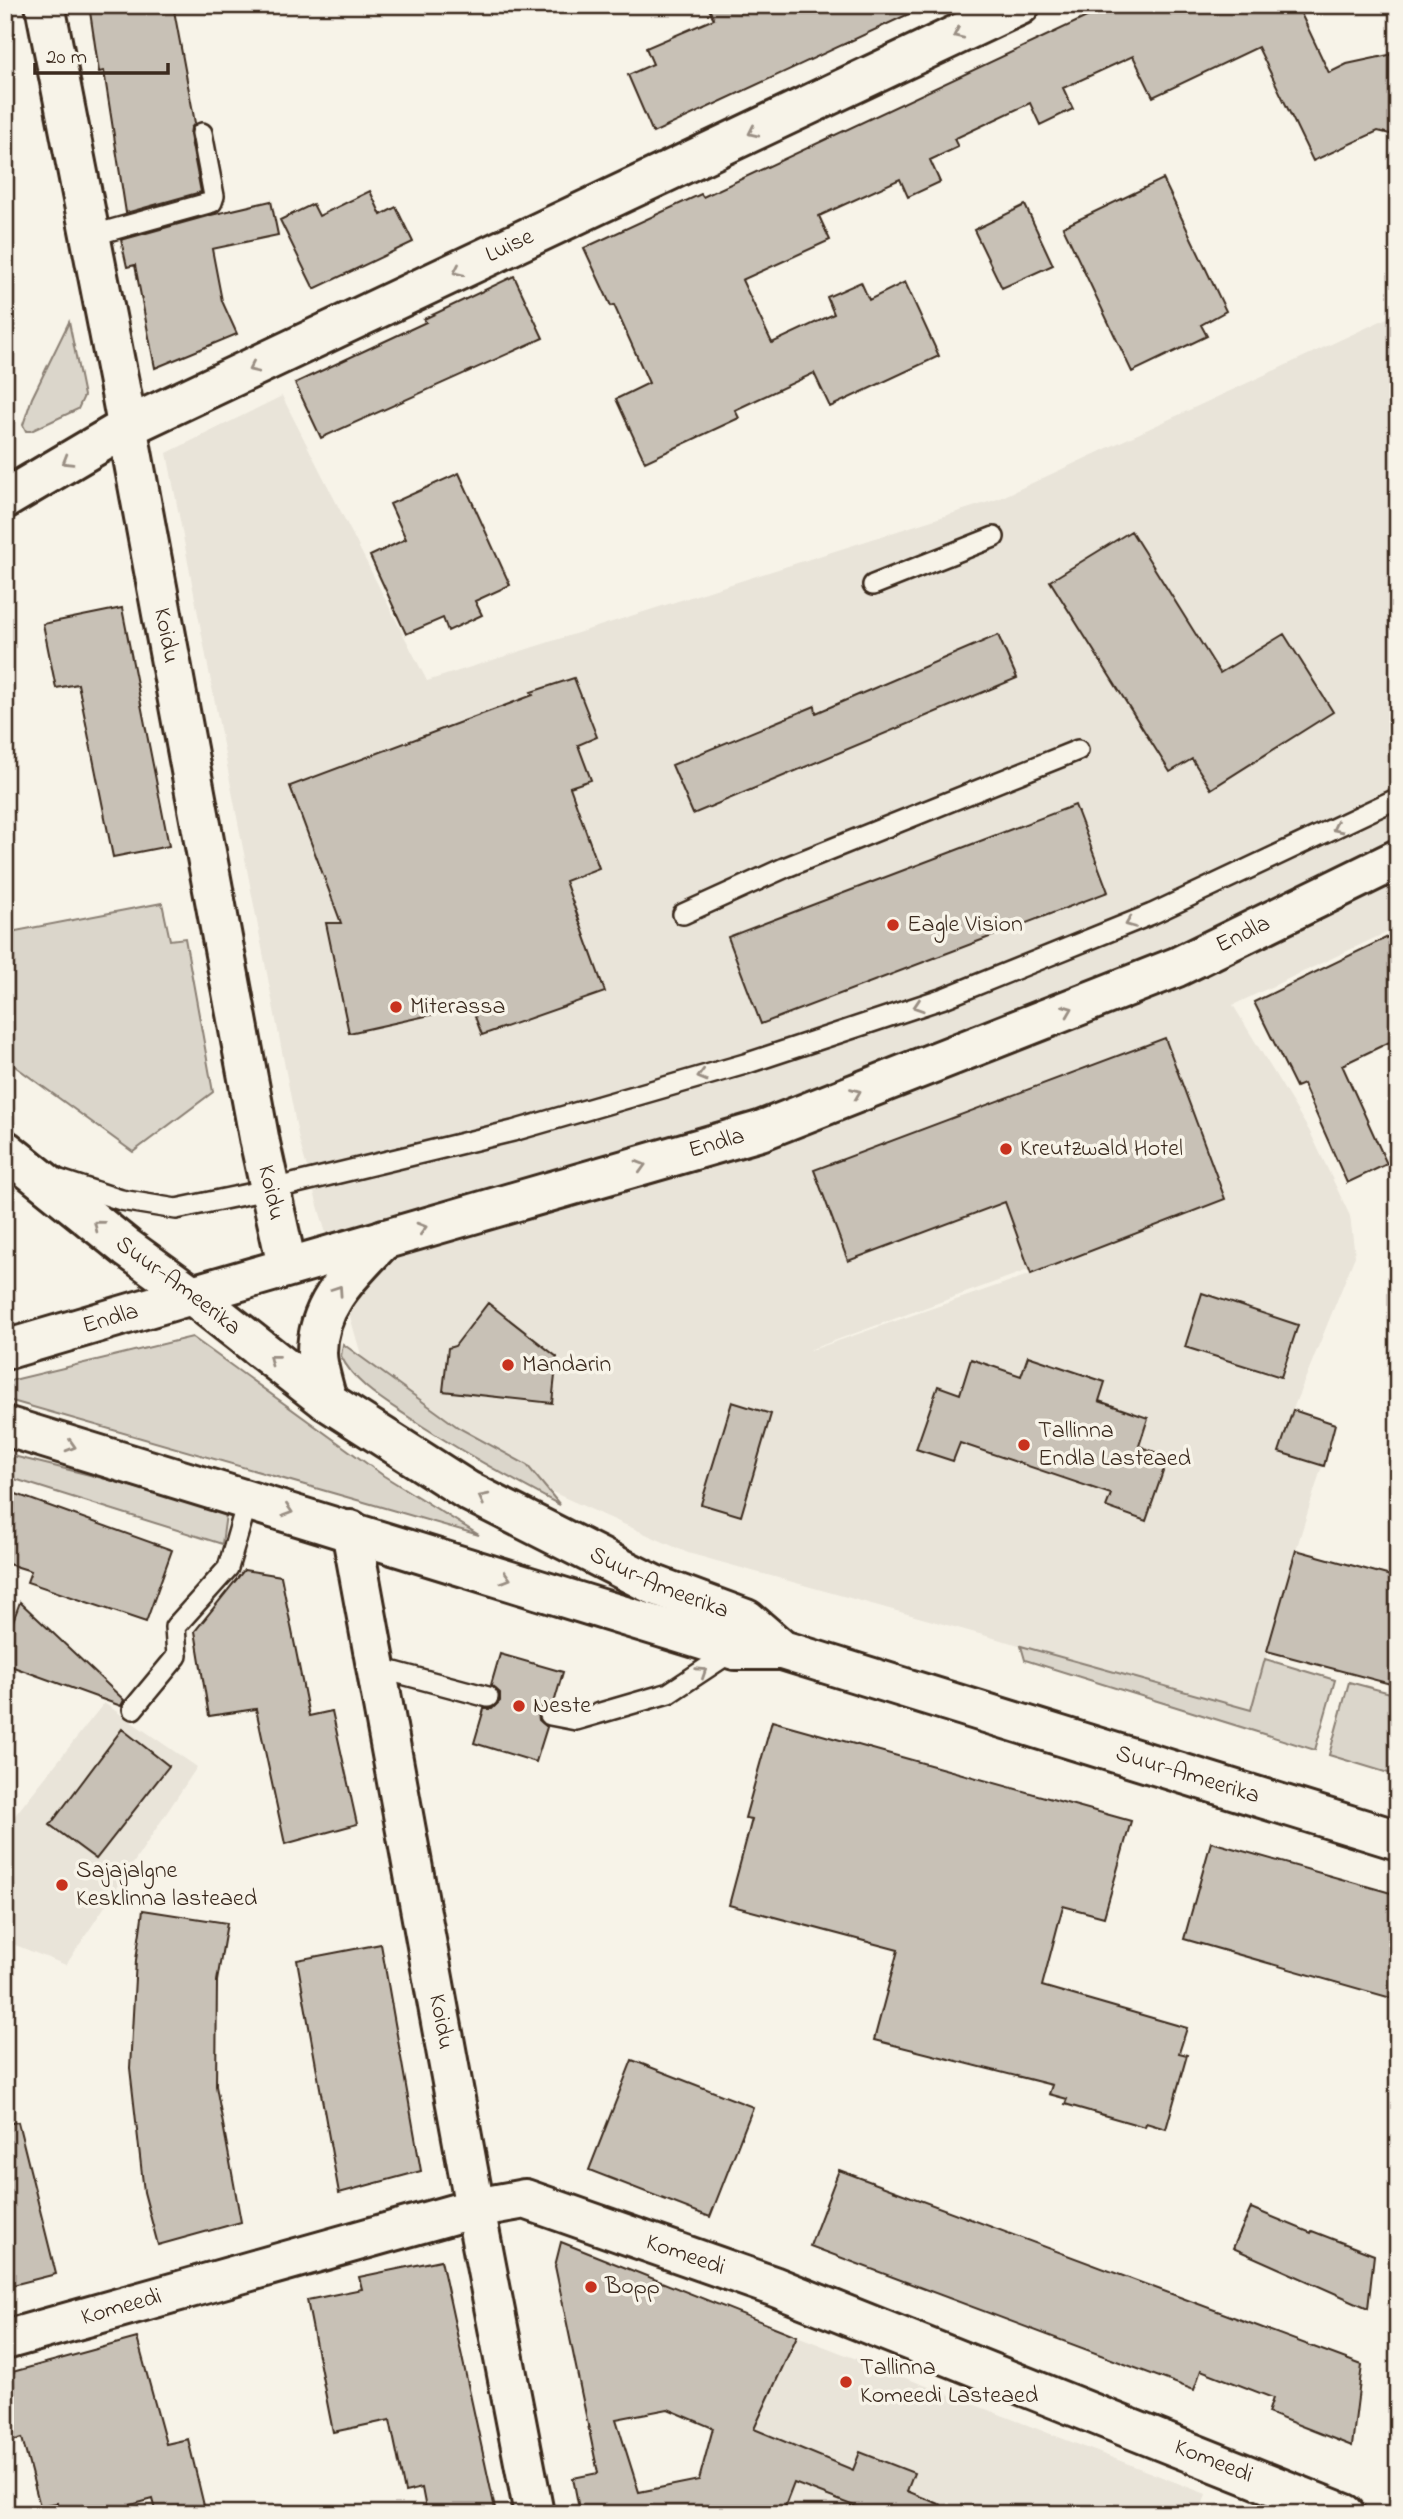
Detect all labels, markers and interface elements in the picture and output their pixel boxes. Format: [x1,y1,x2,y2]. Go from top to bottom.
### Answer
one-way arrow [953,26,965,40]
scale bar [35,32,168,76]
text: 20 m [46,43,87,73]
one-way arrow [747,123,760,137]
street label: Luise [480,220,540,273]
one-way arrow [453,262,465,276]
one-way arrow [248,360,260,374]
one-way arrow [62,453,75,466]
street label: Koidu [144,605,188,666]
one-way arrow [1332,820,1344,834]
street label: Endla [1210,906,1276,963]
place label: Eagle Vision [907,908,1023,943]
one-way arrow [1124,914,1136,928]
marker: Eagle Vision [885,917,901,933]
place label: Miterassa [410,990,506,1025]
one-way arrow [913,998,925,1012]
marker: Miterassa [388,999,404,1015]
one-way arrow [1061,1004,1073,1018]
one-way arrow [696,1068,708,1083]
one-way arrow [850,1088,862,1102]
street label: Endla [684,1119,749,1168]
place label: Kreutzwald Hotel [1020,1132,1183,1167]
marker: Kreutzwald Hotel [998,1141,1014,1157]
one-way arrow [635,1159,647,1174]
street label: Koidu [248,1162,294,1224]
one-way arrow [94,1220,106,1233]
one-way arrow [416,1222,428,1237]
street label: Suur-Ameerika [107,1227,248,1345]
one-way arrow [330,1285,343,1298]
street label: Endla [78,1294,143,1344]
place label: Mandarin [522,1348,611,1383]
one-way arrow [269,1354,281,1367]
marker: Mandarin [500,1357,516,1373]
place label: Tallinna Endla Lasteaed [1038,1414,1191,1477]
one-way arrow [64,1437,76,1452]
marker: Tallinna Endla Lasteaed [1016,1437,1032,1453]
one-way arrow [478,1493,490,1507]
one-way arrow [282,1503,294,1518]
street label: Suur-Ameerika [583,1537,734,1629]
one-way arrow [499,1570,511,1585]
one-way arrow [694,1667,707,1680]
place label: Neste [533,1689,591,1724]
marker: Neste [511,1698,527,1714]
street label: Suur-Ameerika [1111,1736,1264,1814]
place label: Sajajalgne Kesklinna lasteaed [76,1854,258,1917]
marker: Sajajalgne Kesklinna lasteaed [54,1877,70,1893]
street label: Koidu [419,1991,463,2052]
street label: Komeedi [641,2225,730,2285]
place label: Bopp [604,2270,660,2305]
street label: Komeedi [77,2279,166,2335]
marker: Bopp [583,2279,599,2295]
place label: Tallinna Komeedi Lasteaed [860,2351,1039,2414]
marker: Tallinna Komeedi Lasteaed [838,2374,854,2390]
street label: Komeedi [1169,2430,1258,2493]

